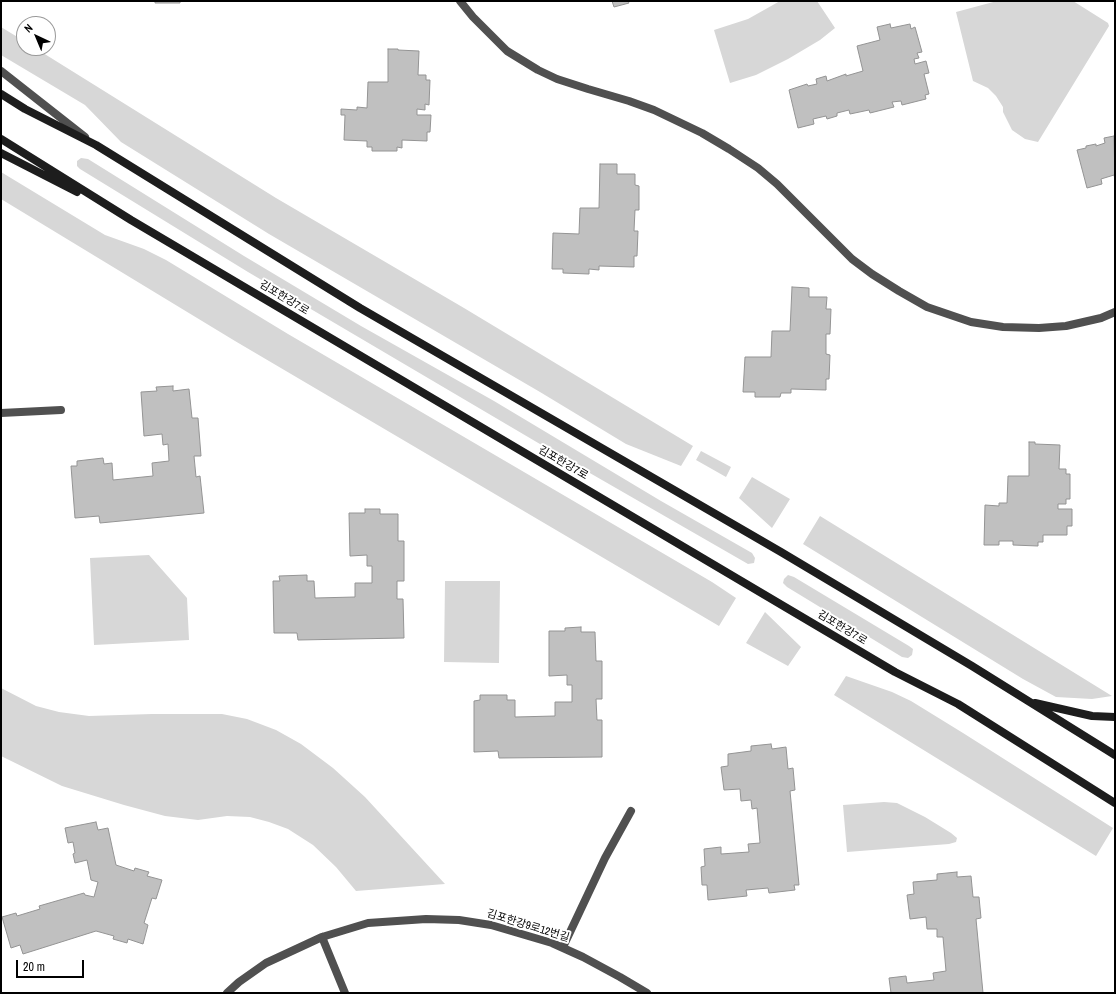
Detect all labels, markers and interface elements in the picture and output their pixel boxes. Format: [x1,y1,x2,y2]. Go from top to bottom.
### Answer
north arrow [16,16,56,56]
text: N [21,21,36,35]
street label: 김포한강7로 [257,278,311,318]
street label: 김포한강7로 [536,443,590,483]
street label: 김포한강7로 [815,608,869,648]
street label: 김포한강9로12번길 [485,907,571,945]
scale bar [18,952,86,978]
text: 20 m [23,959,45,975]

